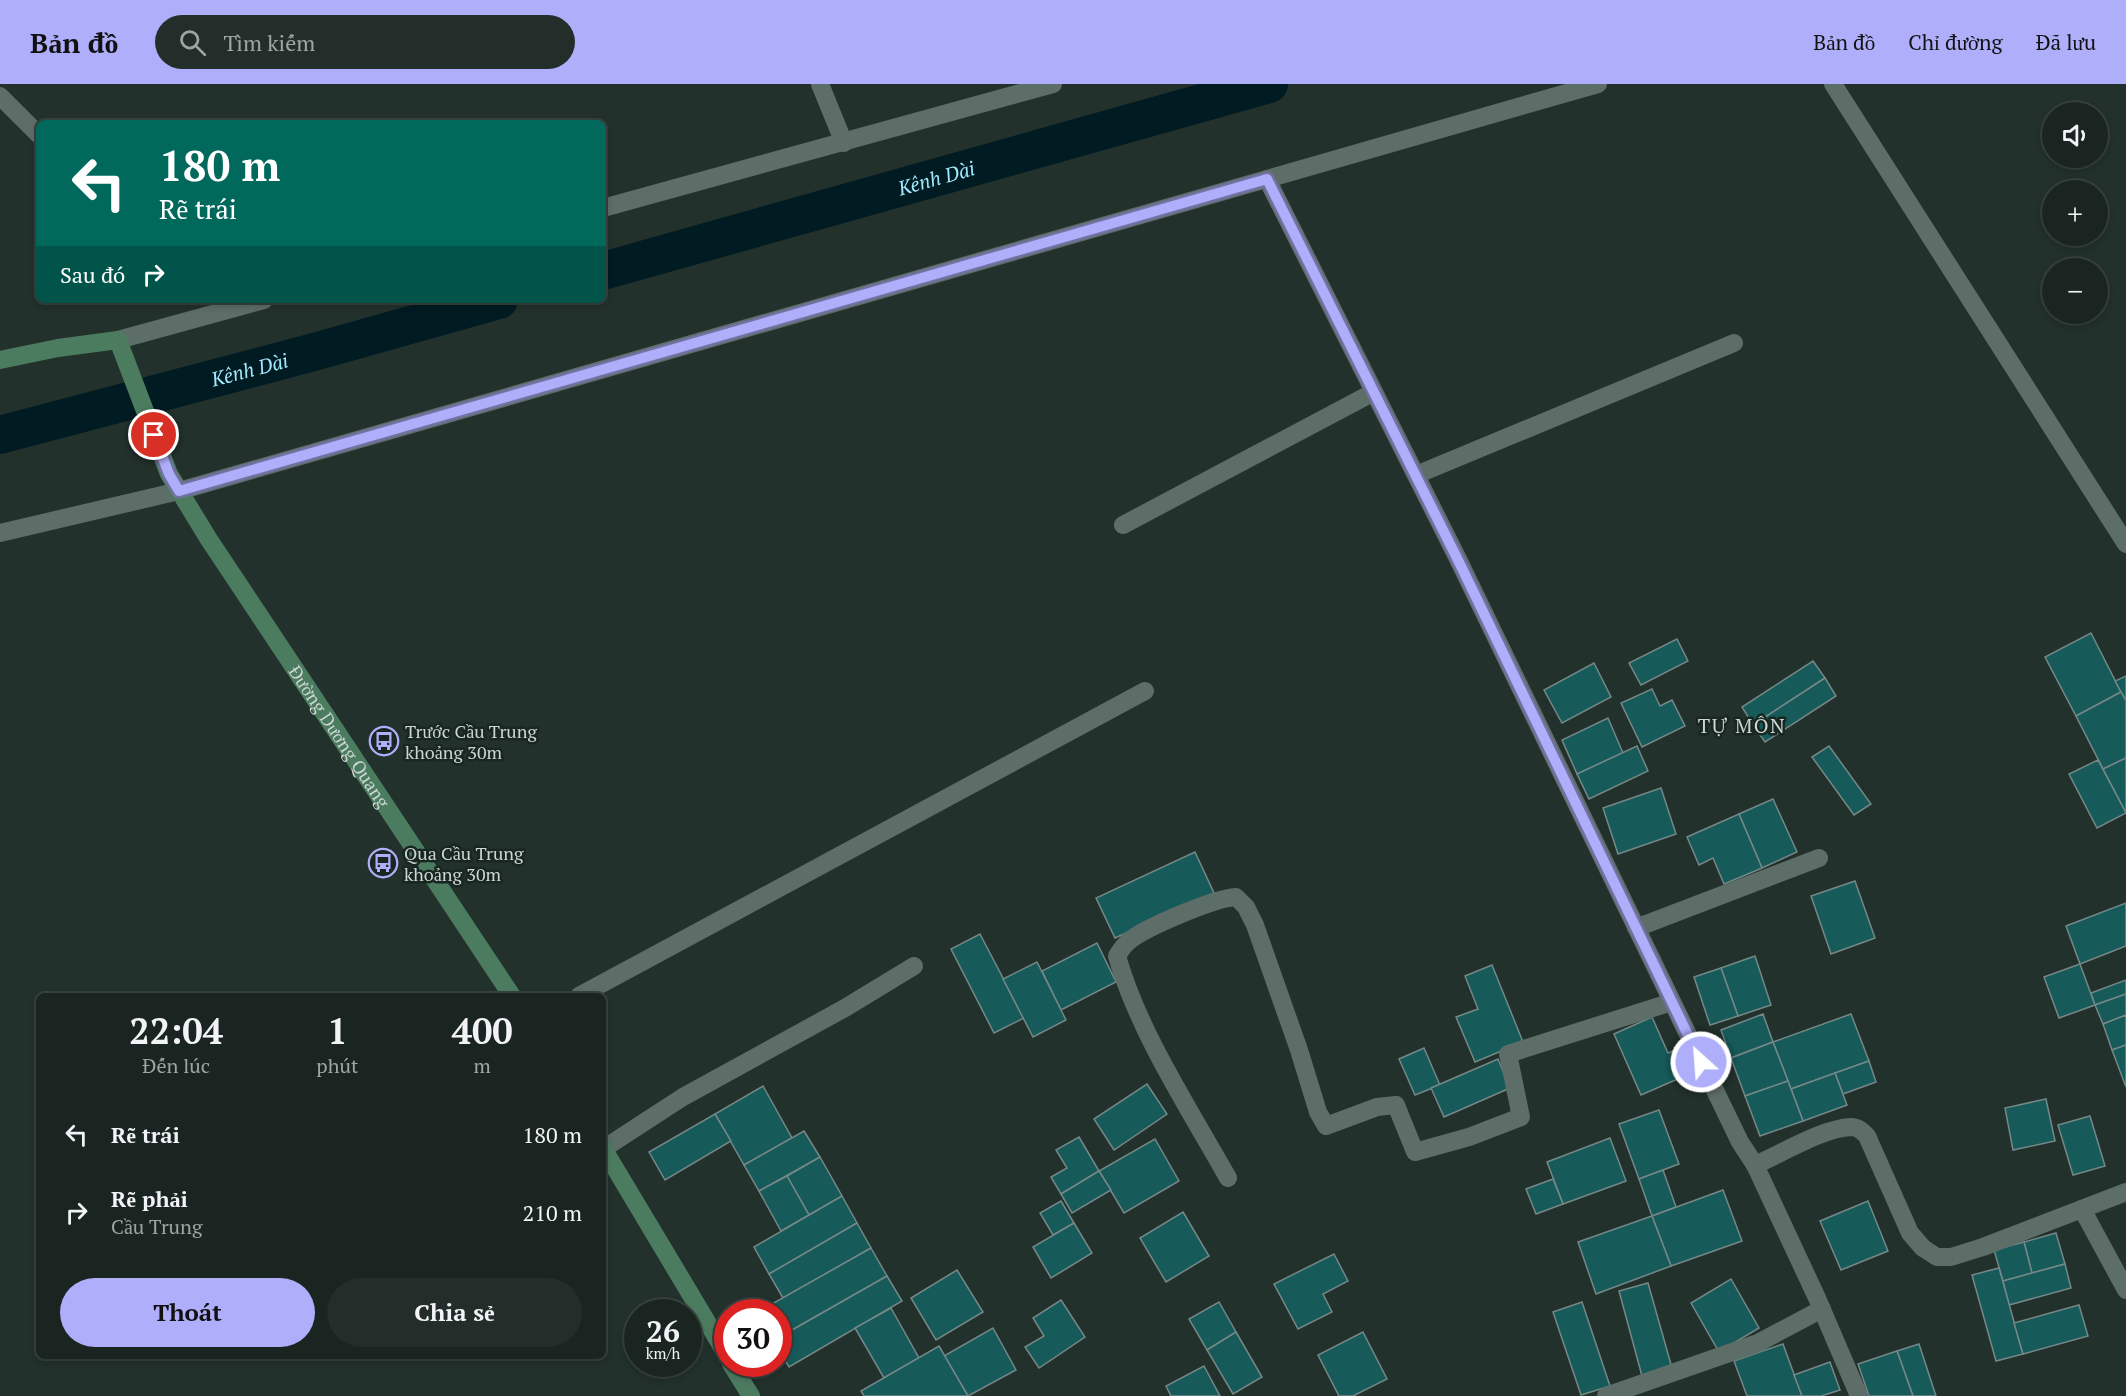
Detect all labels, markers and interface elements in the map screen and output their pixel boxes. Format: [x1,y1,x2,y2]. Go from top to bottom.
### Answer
search box [155,15,575,69]
text: Bản đồ [30,24,119,61]
icon: search [176,26,209,59]
text: Tìm kiếm [224,28,315,57]
text: Bản đồ [1813,28,1875,56]
text: Chỉ đường [1908,28,2003,56]
text: Đã lưu [2036,28,2096,56]
map controls [2042,102,2108,324]
button: sound [2042,102,2108,168]
text: 180 m [159,137,280,193]
icon: left [60,144,138,222]
water label: Kênh Dài [894,154,978,201]
button: + [2042,180,2108,246]
text: Rẽ trái [159,191,237,227]
icon: right [137,258,170,291]
button: − [2042,258,2108,324]
text: Sau đó [60,260,125,289]
water label: Kênh Dài [207,346,291,392]
pin [128,409,179,460]
icon: arrive [137,418,170,451]
street label: Đường Dương Quang [284,660,396,813]
district label: TỰ MÔN [1698,712,1786,739]
place label: Trước Cầu Trung khoảng 30m [405,719,537,764]
bus stop icon: Trước Cầu Trung khoảng 30m [368,725,400,757]
place label: Qua Cầu Trung khoảng 30m [404,841,524,886]
bus stop icon: Qua Cầu Trung khoảng 30m [367,847,399,879]
text: 22:04 [129,1007,223,1054]
text: 1 [327,1007,348,1054]
text: 400 [452,1007,513,1054]
position arrow [1669,1030,1733,1094]
text: Đến lúc [142,1052,210,1079]
text: phút [316,1052,358,1079]
text: m [474,1052,491,1079]
icon: left [60,1118,93,1151]
text: Rẽ trái [111,1120,180,1149]
text: 180 m [522,1120,582,1149]
text: Rẽ phải [111,1184,188,1213]
icon: right [60,1196,93,1229]
text: 210 m [522,1198,582,1227]
text: Cầu Trung [111,1213,202,1240]
button: Thoát [60,1278,315,1347]
button: Chia sẻ [327,1278,582,1347]
speed limit sign: 30 [714,1299,792,1377]
text: 26 [646,1311,680,1351]
text: km/h [646,1343,680,1363]

